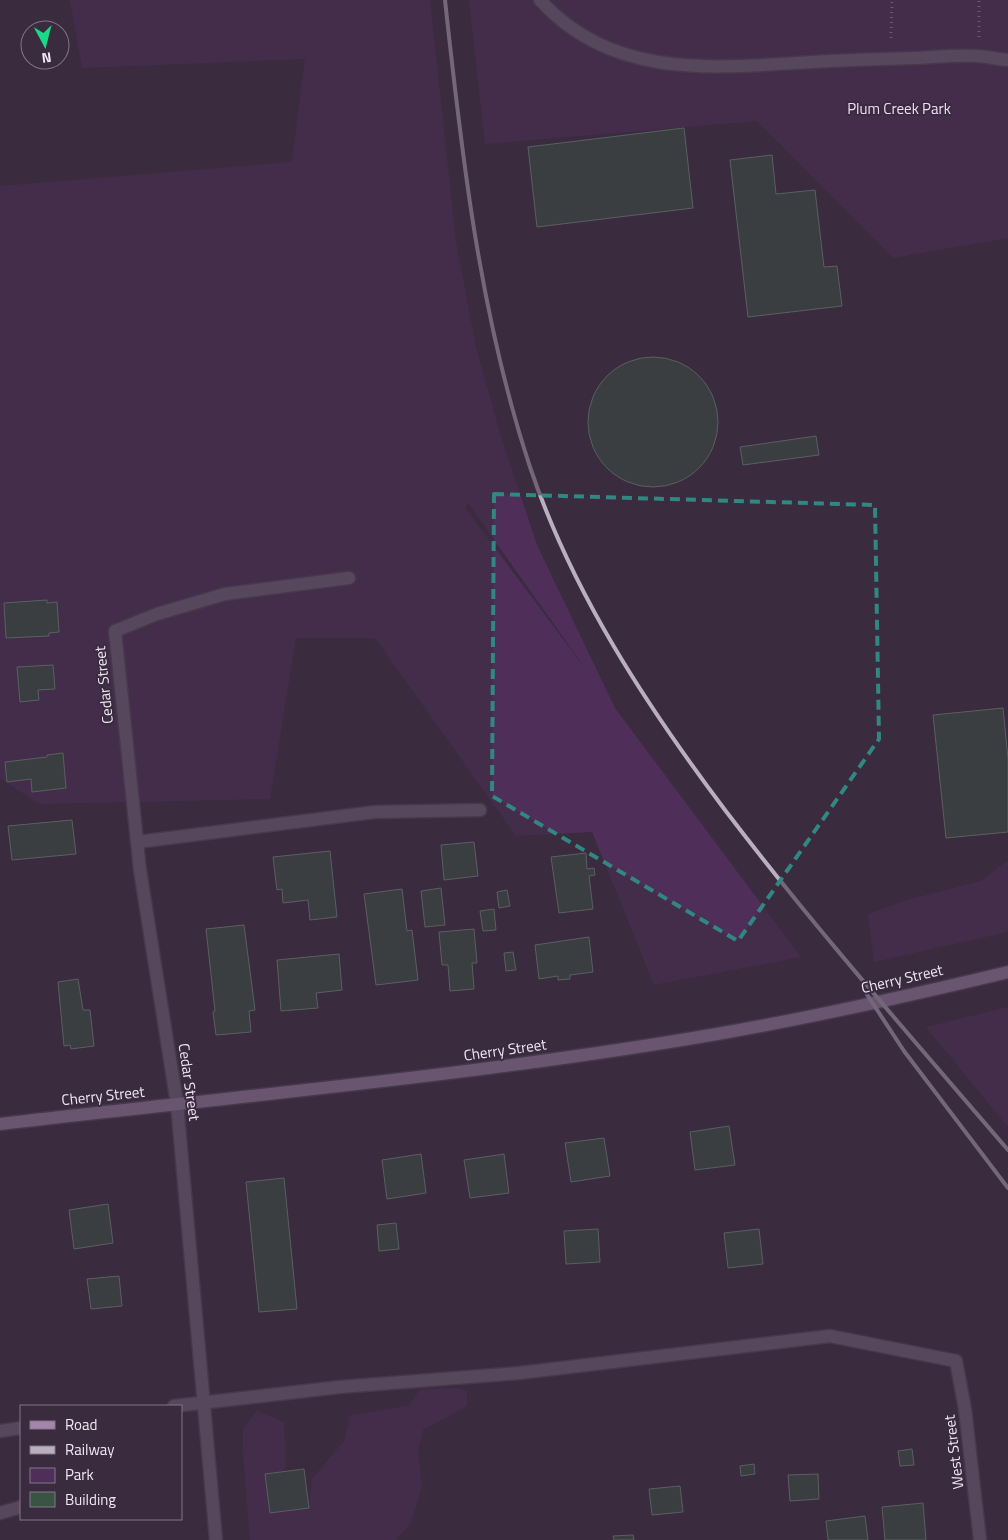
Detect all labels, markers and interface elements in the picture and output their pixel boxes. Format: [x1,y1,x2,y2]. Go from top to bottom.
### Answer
north arrow [20,20,70,70]
text: N [41,47,53,69]
park label: Plum Creek Park [847,97,951,120]
street label: Cedar Street [88,644,119,725]
street label: Cherry Street [859,958,946,999]
street label: Cherry Street [462,1032,549,1067]
street label: Cedar Street [173,1042,206,1123]
street label: Cherry Street [60,1080,146,1111]
legend [20,1405,182,1520]
text: Road [65,1413,97,1436]
street label: West Street [937,1413,969,1491]
text: Railway [65,1438,115,1461]
text: Park [65,1463,94,1486]
text: Building [65,1488,116,1511]

